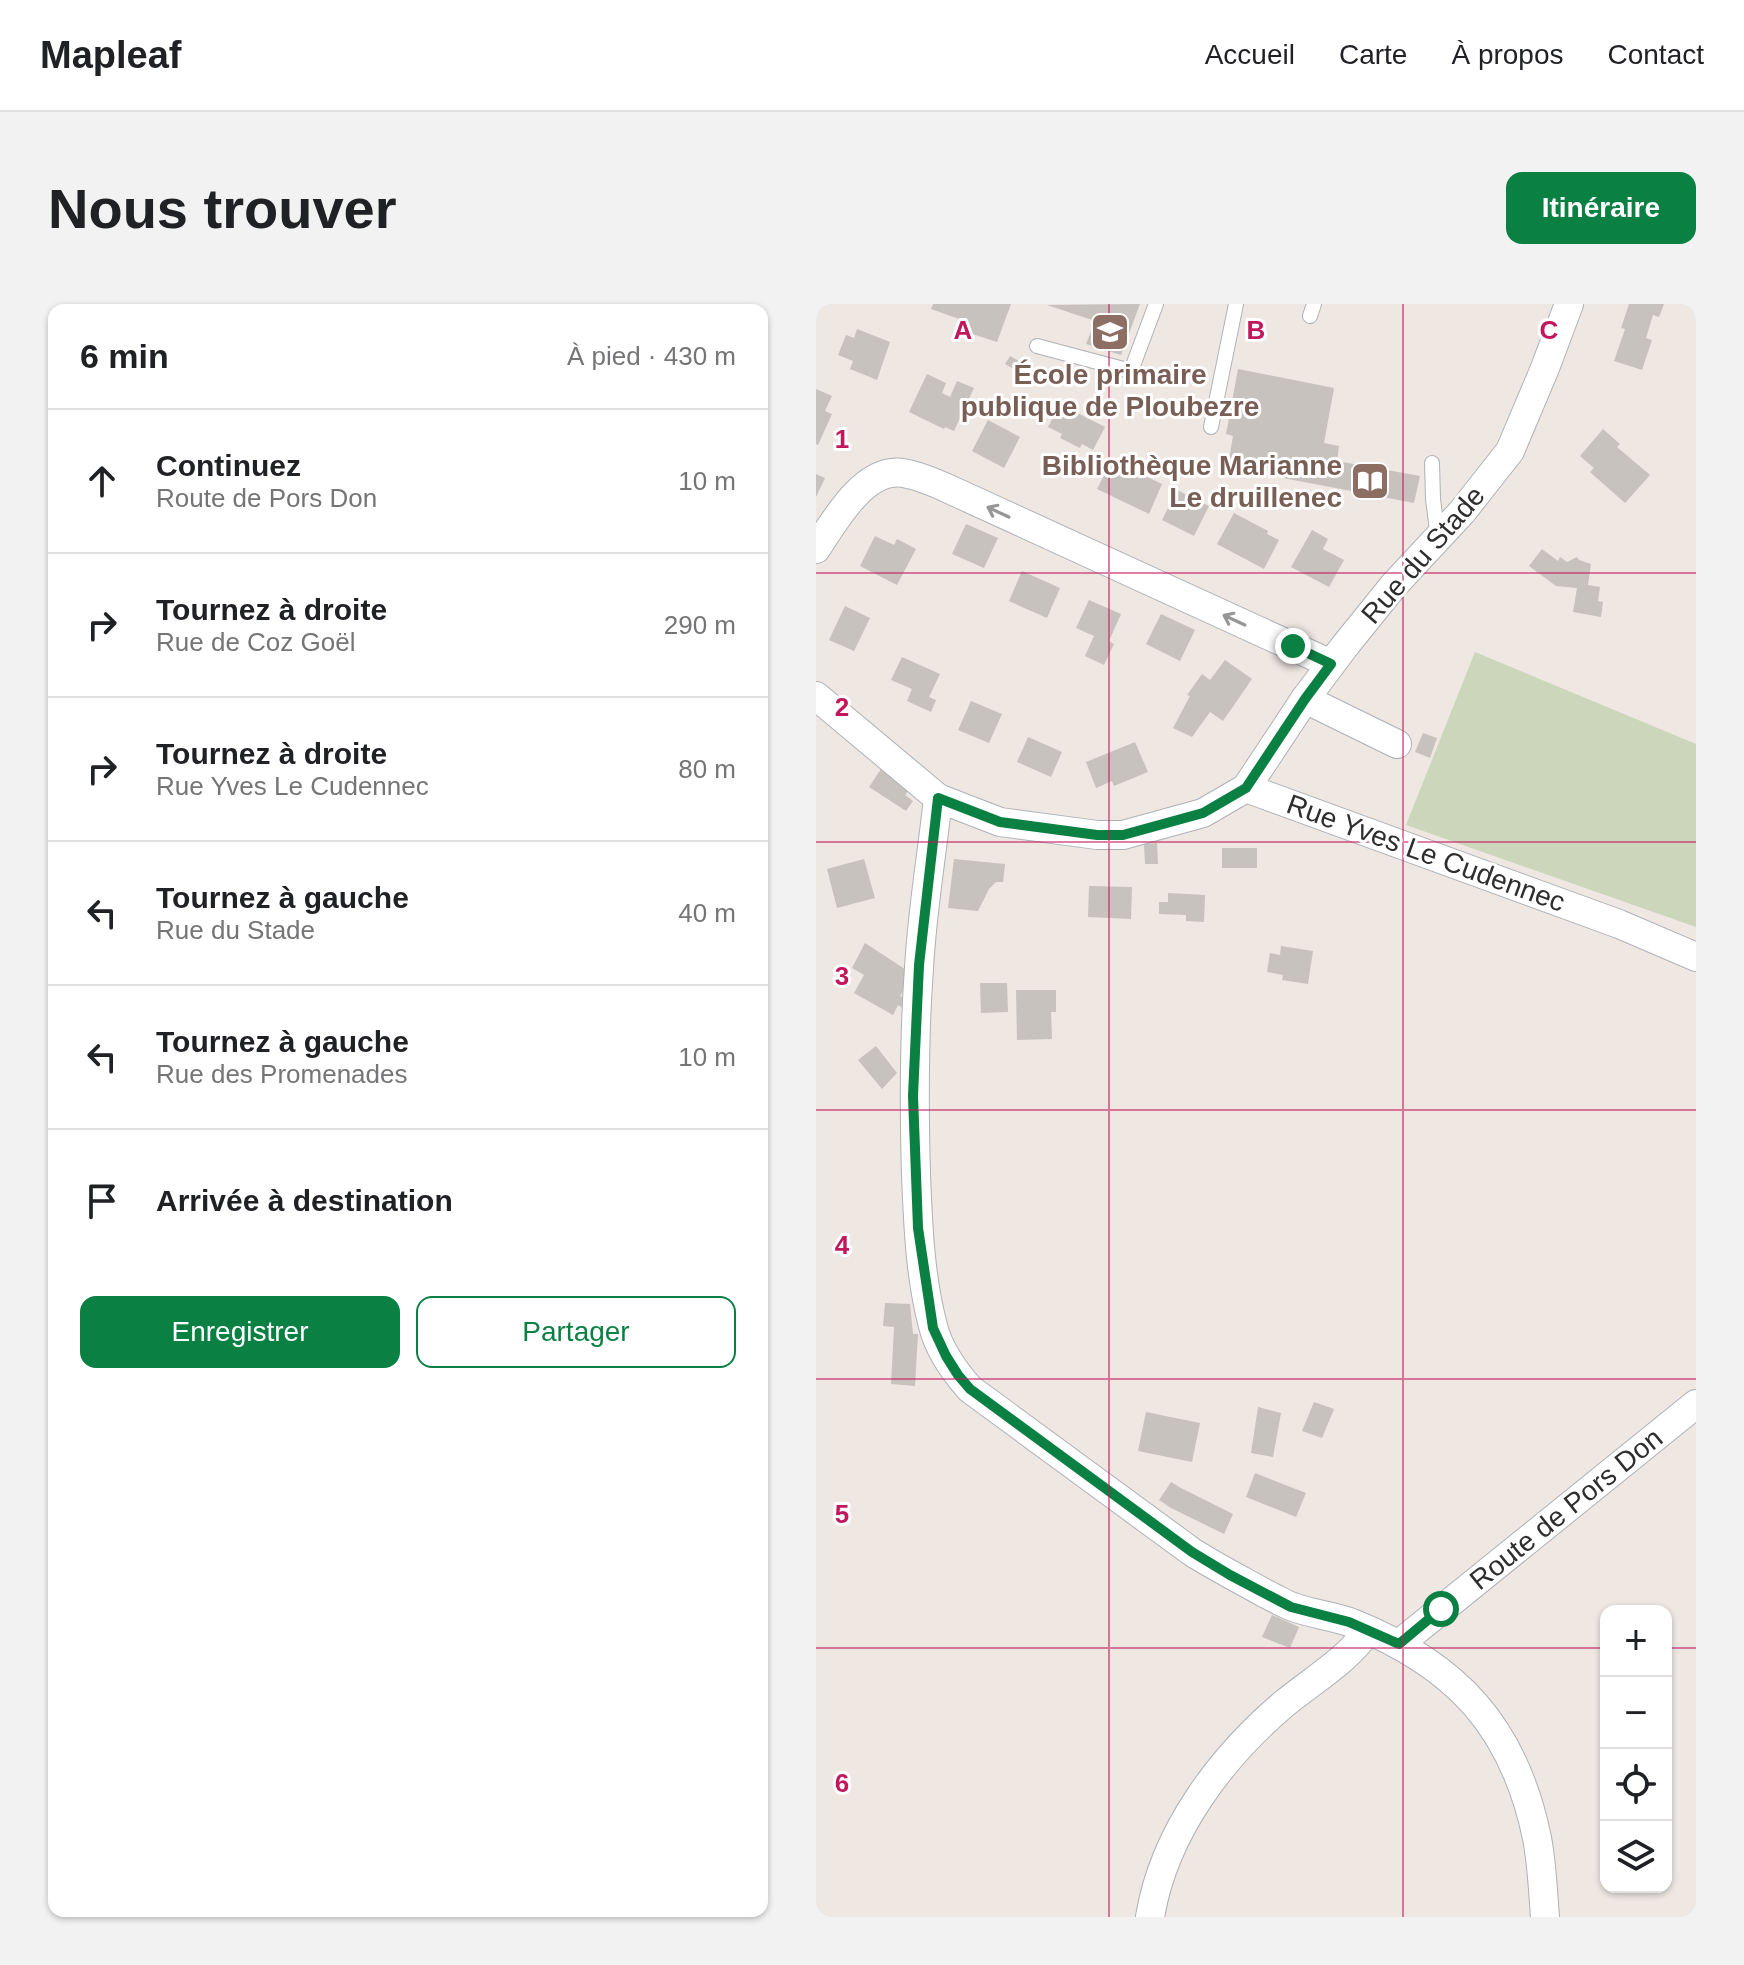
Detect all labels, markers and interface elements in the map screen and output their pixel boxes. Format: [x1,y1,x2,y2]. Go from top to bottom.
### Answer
text: Mapleaf [40,34,181,76]
text: Accueil [1205,39,1295,70]
text: Carte [1339,39,1407,70]
text: À propos [1451,39,1564,70]
text: Contact [1608,39,1704,70]
button: Itinéraire [1506,172,1696,244]
text: Nous trouver [48,177,397,240]
school or university icon: École primaire publique de Ploubezre [1089,311,1131,353]
text: A [954,315,973,345]
text: B [1247,315,1265,345]
text: C [1540,315,1559,345]
text: 6 min [80,337,169,375]
text: À pied · 430 m [567,341,736,371]
place label: École primaire publique de Ploubezre [961,359,1259,422]
text: 1 [835,424,849,454]
text: Continuez [156,449,301,482]
place label: Bibliothèque Marianne Le druillenec [1042,450,1342,513]
icon: ahead [80,459,124,503]
library icon: Bibliothèque Marianne Le druillenec [1349,460,1391,502]
text: 10 m [678,466,736,496]
street label: Rue du Stade [1355,480,1491,630]
text: Route de Pors Don [156,483,377,513]
one-way arrow [986,503,1011,518]
text: Tournez à droite [156,593,387,626]
icon: right [80,603,124,647]
text: 290 m [664,610,736,640]
one-way arrow [1223,612,1247,627]
text: Rue de Coz Goël [156,627,355,657]
route end [1275,628,1311,664]
text: 2 [835,692,849,722]
text: Tournez à droite [156,737,387,770]
icon: right [80,747,124,791]
text: 80 m [678,754,736,784]
text: Rue Yves Le Cudennec [156,771,429,801]
street label: Rue Yves Le Cudennec [1283,788,1569,918]
text: Tournez à gauche [156,881,409,914]
icon: left [80,891,124,935]
text: 40 m [678,898,736,928]
text: Rue du Stade [156,915,315,945]
text: 3 [835,961,849,991]
text: Tournez à gauche [156,1025,409,1058]
icon: left [80,1035,124,1079]
text: 10 m [678,1042,736,1072]
text: Rue des Promenades [156,1059,407,1089]
icon: arrive [80,1179,124,1223]
text: Arrivée à destination [156,1184,453,1217]
text: 4 [835,1230,850,1260]
button: Enregistrer [80,1296,400,1368]
button: Partager [416,1296,736,1368]
street label: Route de Pors Don [1464,1422,1668,1596]
text: 5 [835,1499,849,1529]
route start [1423,1591,1459,1627]
map controls [1600,1605,1672,1893]
button: + [1600,1605,1672,1677]
button: − [1600,1677,1672,1749]
button: locate [1600,1749,1672,1821]
text: 6 [835,1768,849,1798]
button: layers [1600,1821,1672,1893]

